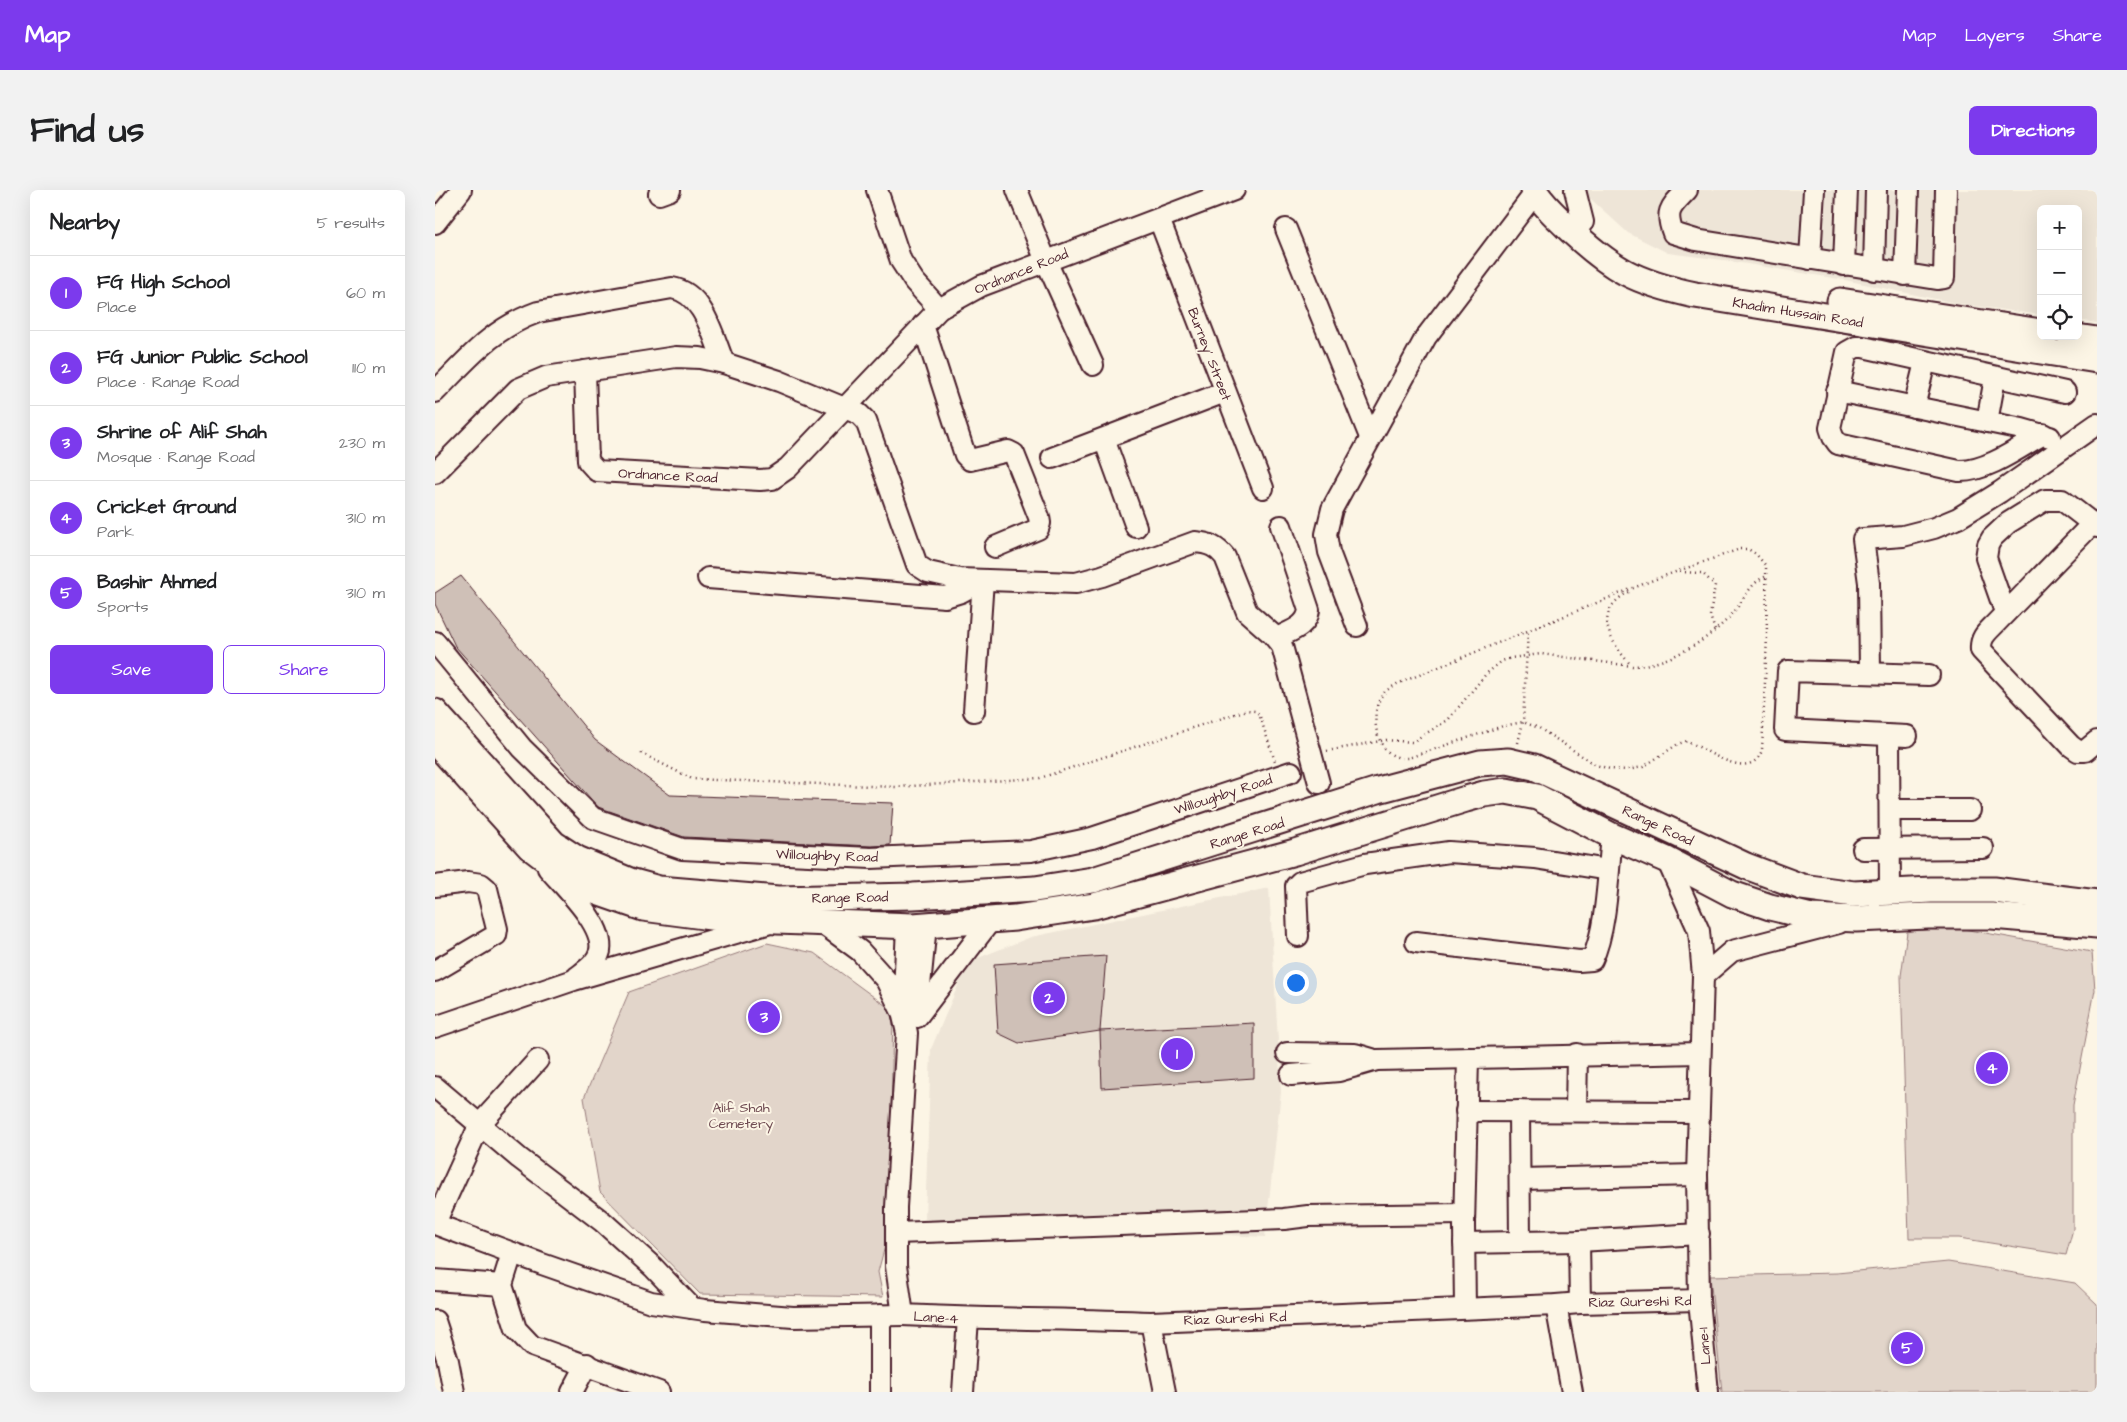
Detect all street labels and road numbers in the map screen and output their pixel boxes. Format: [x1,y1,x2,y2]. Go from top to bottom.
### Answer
street label: Ordnance Road [971,244,1071,300]
street label: Khadim Hussain Road [1731,293,1865,333]
street label: Burney' Street [1182,305,1236,404]
street label: Ordnance Road [618,463,718,489]
street label: Willoughby Road [1172,770,1275,820]
street label: Range Road [1619,801,1697,851]
street label: Range Road [1208,813,1287,855]
street label: Willoughby Road [776,844,878,868]
street label: Range Road [812,887,889,909]
street label: Riaz Qureshi Rd [1588,1291,1692,1313]
street label: Lane-4 [913,1307,960,1329]
street label: Riaz Qureshi Rd [1183,1307,1287,1331]
street label: Lane-1 [1693,1326,1717,1365]

